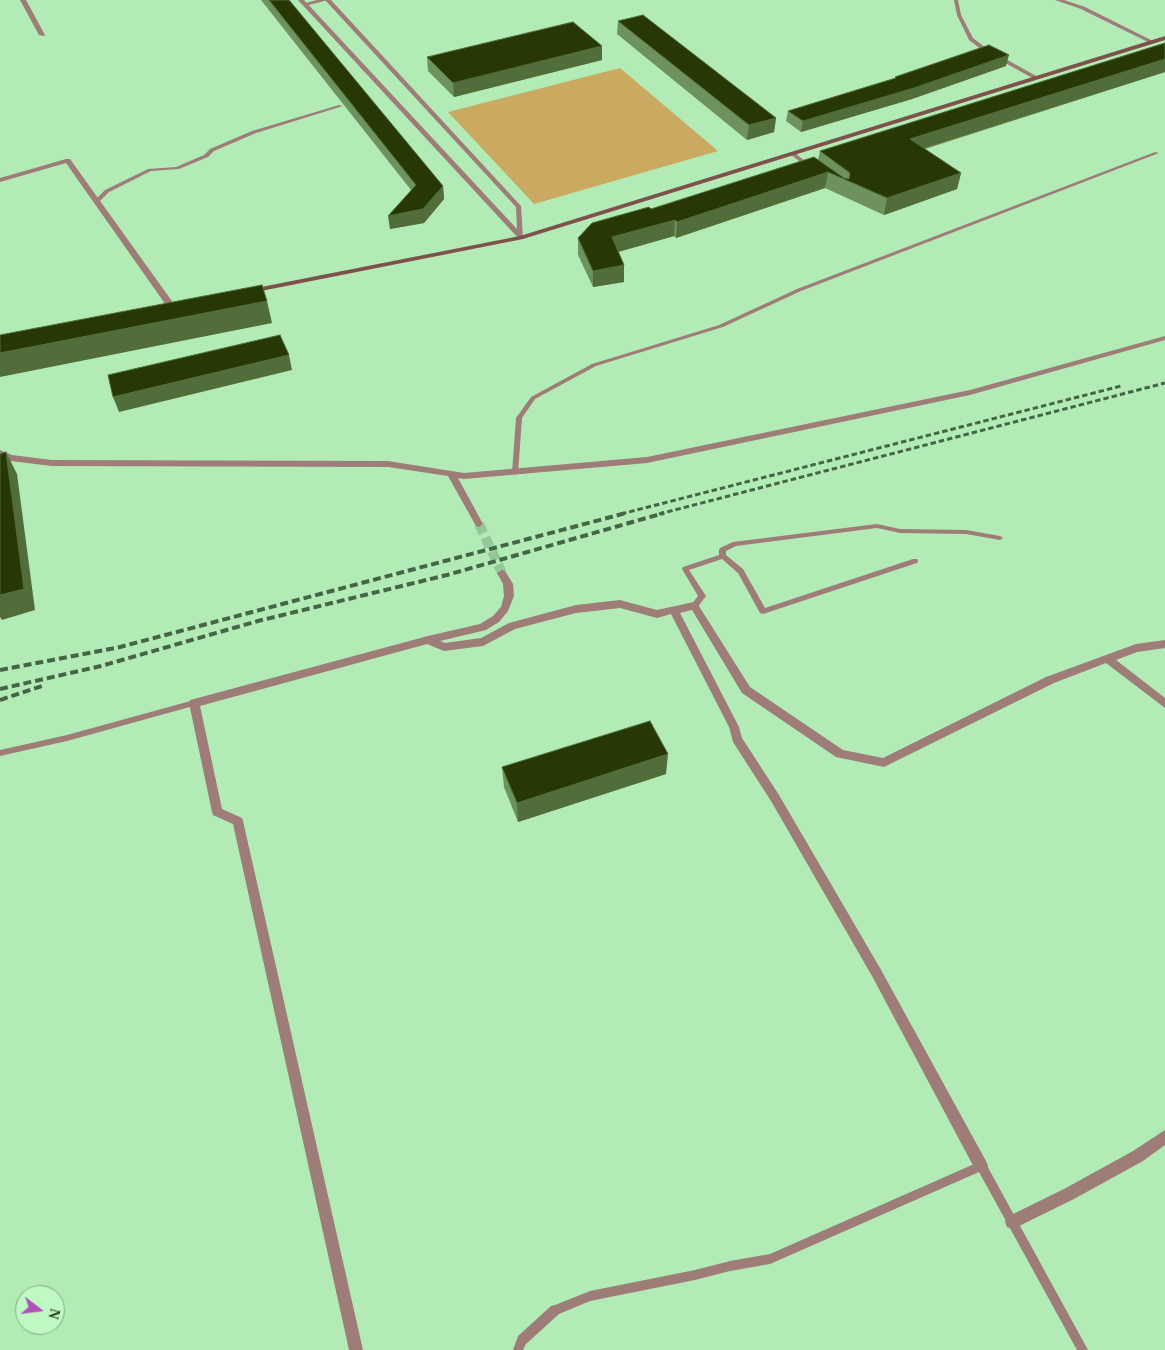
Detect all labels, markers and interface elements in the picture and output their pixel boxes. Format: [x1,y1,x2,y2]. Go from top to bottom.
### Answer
north arrow [15,1285,65,1335]
text: N [45,1307,63,1321]

